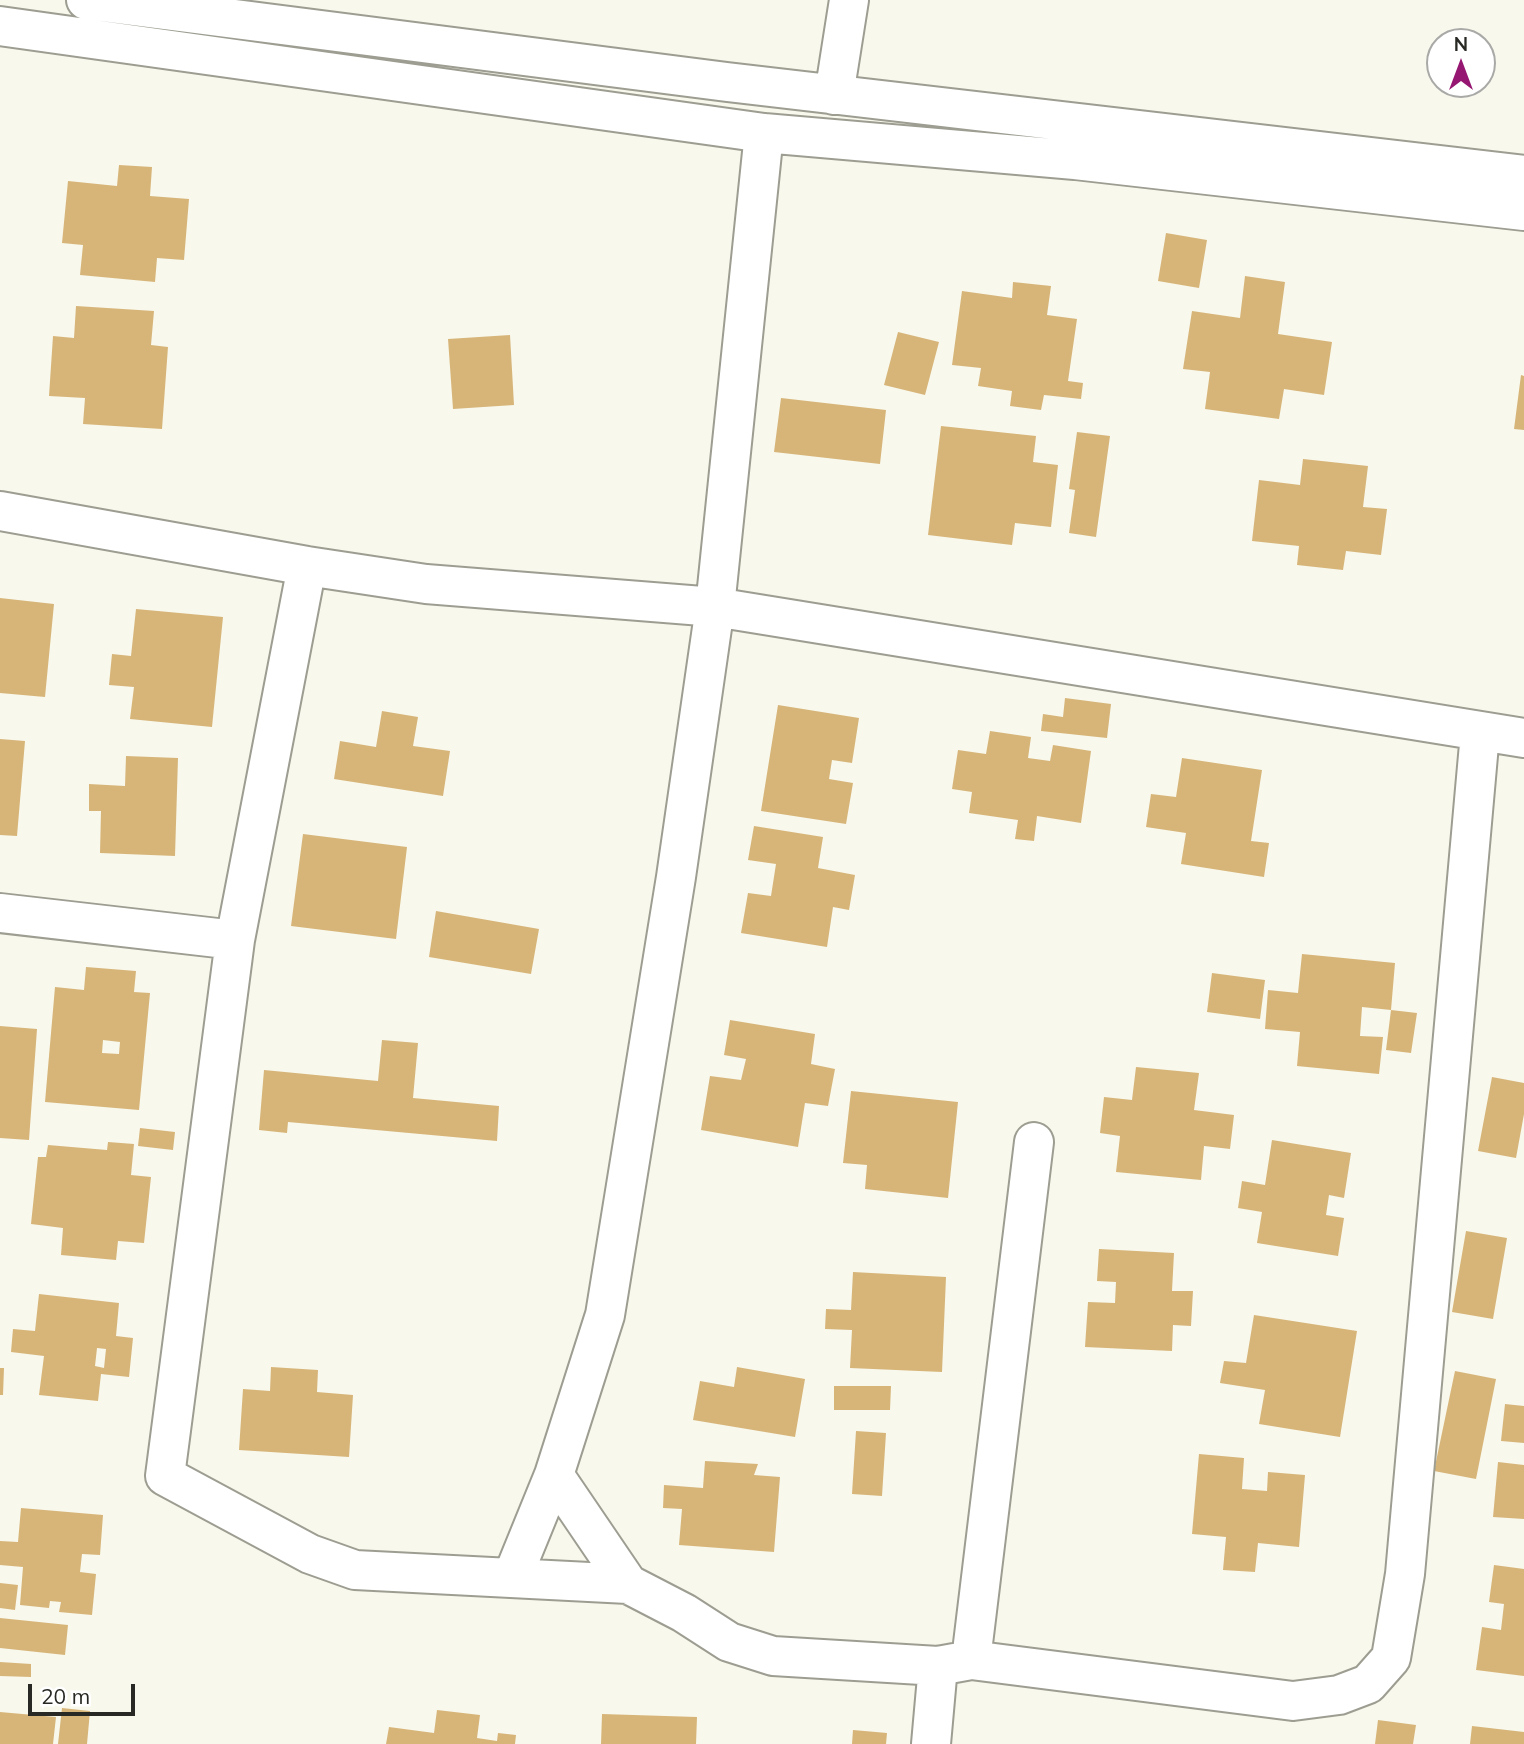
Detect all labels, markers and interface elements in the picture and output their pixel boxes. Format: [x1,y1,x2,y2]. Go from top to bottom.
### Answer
north arrow [1426,28,1496,98]
text: N [1454,32,1468,56]
scale bar [32,1670,138,1714]
text: 20 m [41,1683,90,1709]

